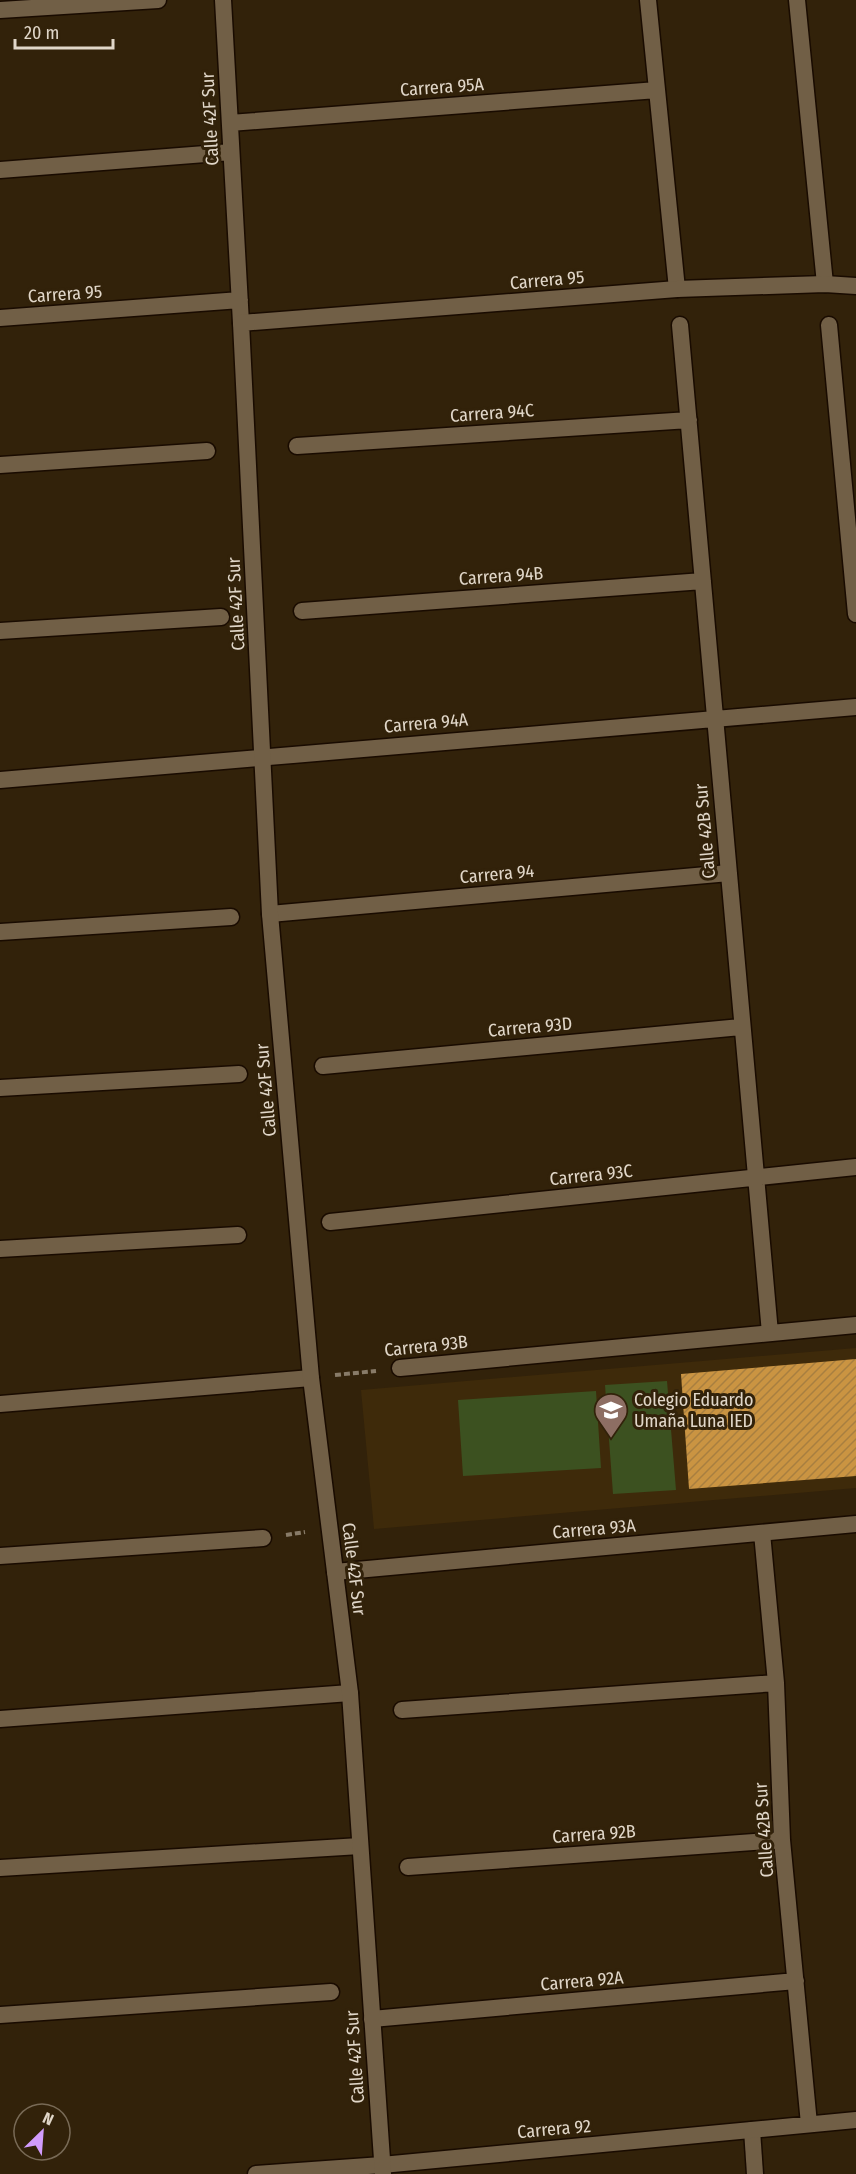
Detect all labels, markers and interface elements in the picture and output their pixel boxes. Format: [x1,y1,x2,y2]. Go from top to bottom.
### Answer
scale bar [15,12,112,50]
text: 20 m [24,22,59,44]
street label: Calle 42F Sur [197,71,223,166]
street label: Carrera 95A [399,73,485,101]
street label: Carrera 95 [509,266,585,294]
street label: Carrera 95 [27,280,103,308]
street label: Carrera 94C [449,399,535,427]
street label: Calle 42F Sur [223,556,249,651]
street label: Carrera 94B [458,562,544,590]
street label: Carrera 94A [383,708,469,738]
street label: Calle 42B Sur [690,782,720,879]
street label: Carrera 94 [459,860,536,888]
street label: Carrera 93D [487,1012,573,1042]
street label: Calle 42F Sur [251,1042,281,1137]
street label: Carrera 93C [548,1160,634,1190]
street label: Carrera 93B [383,1331,469,1361]
place label: Colegio Eduardo Umaña Luna IED [634,1389,753,1432]
school or university icon: Colegio Eduardo Umaña Luna IED [593,1392,629,1439]
street label: Carrera 93A [551,1514,637,1544]
street label: Calle 42F Sur [337,1521,371,1617]
street label: Calle 42B Sur [750,1781,778,1878]
street label: Carrera 92B [551,1820,637,1848]
street label: Carrera 92A [540,1966,625,1996]
street label: Calle 42F Sur [341,2009,369,2104]
north arrow [12,2102,72,2162]
text: N [40,2108,56,2129]
street label: Carrera 92 [516,2115,592,2143]

